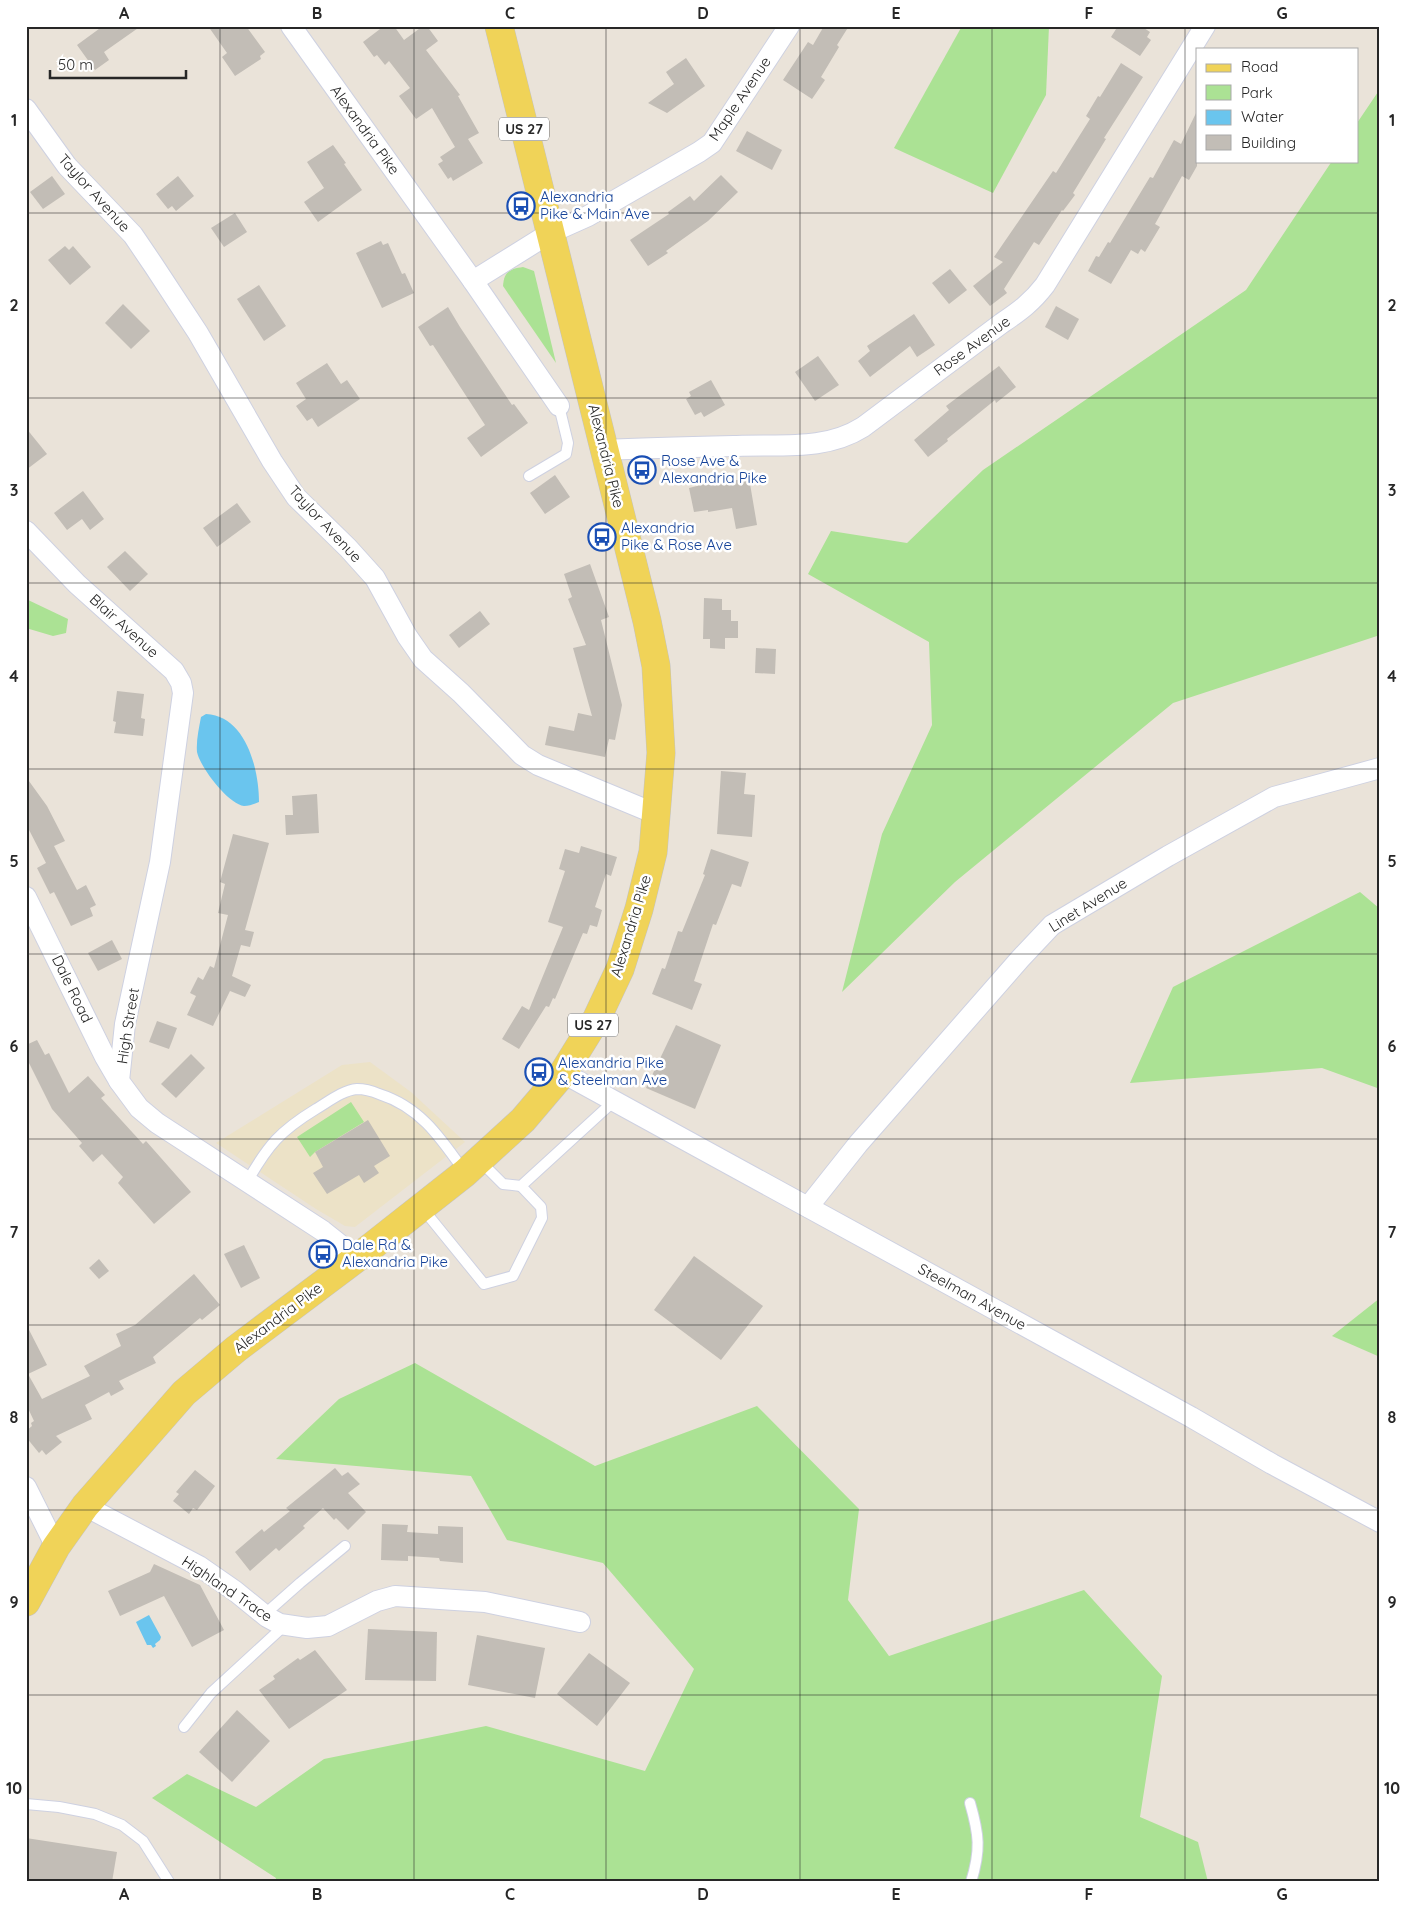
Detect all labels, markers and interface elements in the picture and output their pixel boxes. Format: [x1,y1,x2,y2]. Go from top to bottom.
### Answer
text: A [119,3,130,23]
text: B [312,3,322,23]
text: C [505,3,515,23]
text: D [697,3,709,23]
text: E [891,3,901,23]
text: F [1085,3,1094,23]
text: G [1276,3,1288,23]
scale bar [50,48,186,80]
legend [1196,48,1358,162]
street label: Maple Avenue [704,53,775,145]
text: 50 m [58,55,93,74]
text: Road [1241,57,1278,76]
street label: Alexandria Pike [327,81,404,178]
text: Park [1241,83,1273,102]
text: Water [1241,107,1284,126]
text: 1 [11,110,17,130]
text: 1 [1389,110,1395,130]
road number: US 27 [499,118,549,140]
text: Building [1241,133,1296,152]
street label: Taylor Avenue [54,150,134,236]
place label: Alexandria Pike & Main Ave [540,187,650,223]
bus stop icon: Alexandria Pike & Main Ave [506,191,536,221]
text: 2 [9,295,19,315]
text: 2 [1387,295,1397,315]
street label: Rose Avenue [930,311,1014,380]
street label: Alexandria Pike [584,402,629,510]
place label: Rose Ave & Alexandria Pike [661,451,767,487]
bus stop icon: Rose Ave & Alexandria Pike [627,455,657,485]
text: 3 [10,480,18,500]
text: 3 [1388,480,1396,500]
street label: Taylor Avenue [285,481,366,566]
place label: Alexandria Pike & Rose Ave [621,518,732,554]
bus stop icon: Alexandria Pike & Rose Ave [587,522,617,552]
street label: Blair Avenue [86,590,163,662]
text: 4 [9,666,19,686]
text: 4 [1387,666,1397,686]
text: 5 [9,851,19,871]
text: 5 [1387,851,1397,871]
street label: Alexandria Pike [606,872,655,979]
street label: Linet Avenue [1045,873,1130,936]
street label: Dale Road [48,952,97,1026]
street label: High Street [112,986,143,1065]
road number: US 27 [568,1014,618,1036]
text: 6 [10,1036,19,1056]
text: 6 [1388,1036,1397,1056]
place label: Alexandria Pike & Steelman Ave [558,1053,667,1089]
bus stop icon: Alexandria Pike & Steelman Ave [524,1057,554,1087]
text: 7 [10,1222,19,1242]
text: 7 [1388,1222,1397,1242]
place label: Dale Rd & Alexandria Pike [342,1235,448,1271]
bus stop icon: Dale Rd & Alexandria Pike [308,1239,338,1269]
street label: Steelman Avenue [915,1259,1030,1334]
street label: Alexandria Pike [230,1278,326,1357]
text: 8 [10,1407,19,1427]
text: 8 [1388,1407,1397,1427]
street label: Highland Trace [178,1551,276,1626]
text: 9 [9,1592,19,1612]
text: 9 [1387,1592,1397,1612]
text: 10 [6,1778,22,1798]
text: 10 [1384,1778,1400,1798]
text: A [119,1884,130,1904]
text: B [312,1884,322,1904]
text: C [505,1884,515,1904]
text: D [697,1884,709,1904]
text: E [891,1884,901,1904]
text: F [1085,1884,1094,1904]
text: G [1276,1884,1288,1904]

